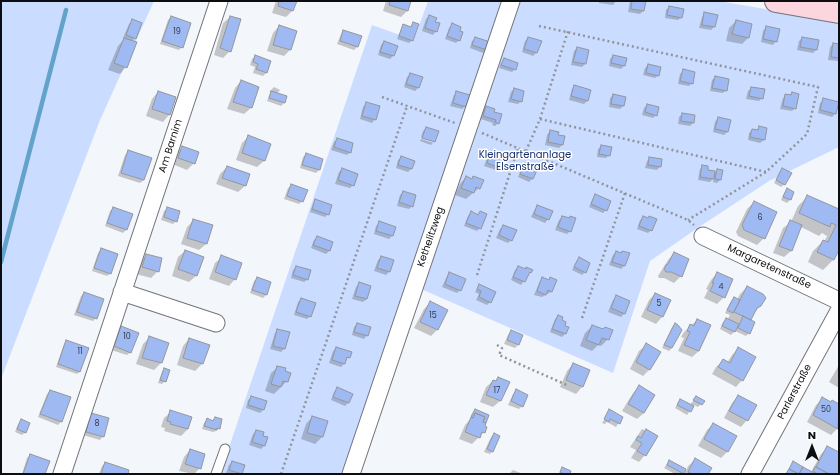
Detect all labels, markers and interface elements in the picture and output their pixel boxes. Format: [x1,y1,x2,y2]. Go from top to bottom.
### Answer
house number: 19 [173,27,181,37]
street label: Am Barnim [157,118,185,174]
park label: Kleingartenanlage Elsenstraße [479,149,571,172]
street label: Kethelitzweg [415,205,447,269]
house number: 6 [757,213,763,223]
street label: Margaretenstraße [725,242,813,292]
house number: 4 [718,282,724,292]
house number: 5 [656,299,662,309]
house number: 15 [429,311,437,321]
house number: 10 [123,332,131,342]
house number: 11 [77,347,83,357]
street label: Parlerstraße [775,362,815,422]
house number: 17 [494,386,500,396]
house number: 50 [821,405,831,415]
house number: 8 [94,419,100,429]
north arrow [792,427,832,467]
text: N [808,427,816,443]

